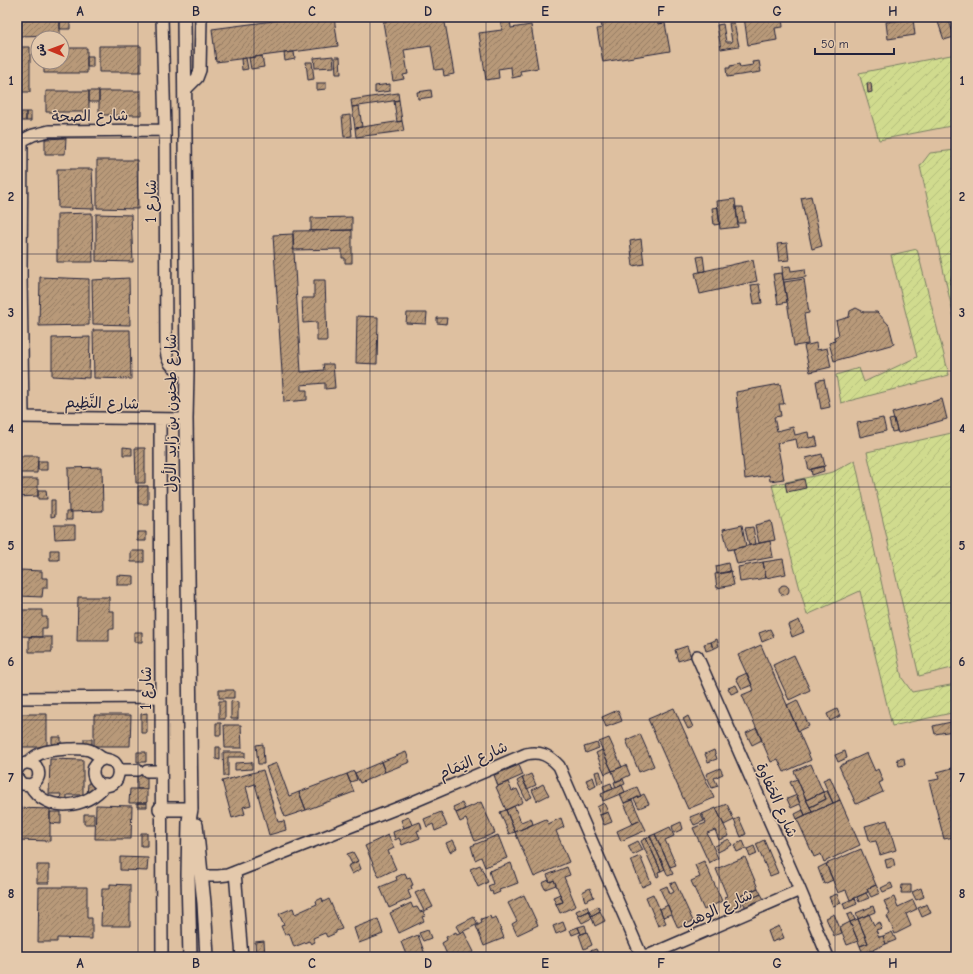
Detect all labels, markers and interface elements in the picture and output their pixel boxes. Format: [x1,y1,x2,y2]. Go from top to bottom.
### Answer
text: A [76,4,84,19]
text: B [192,4,200,19]
text: C [308,4,316,19]
text: D [424,4,432,19]
text: E [541,4,549,19]
text: F [657,4,665,19]
text: G [772,4,782,19]
text: H [888,4,898,19]
north arrow [30,30,70,70]
scale bar [815,30,894,56]
text: 50 m [821,37,849,51]
text: ش [34,44,47,56]
text: 1 [8,73,14,88]
text: 1 [959,73,965,88]
street label: شارع الصحة [52,106,128,127]
street label: شارع 1 [142,179,161,223]
text: 2 [8,189,14,204]
text: 2 [959,189,965,204]
text: 3 [8,305,14,320]
text: 3 [959,305,965,320]
street label: شارع طحنون بن زايد الأول [161,334,181,492]
street label: شارع النَّظِيم [65,393,139,415]
text: 4 [8,421,14,436]
text: 4 [959,421,965,436]
text: 5 [8,538,15,553]
text: 5 [959,538,966,553]
text: 6 [8,654,15,669]
text: 6 [959,654,966,669]
street label: شارع 1 [137,666,156,710]
street label: شارع اليَمَام [436,737,511,785]
street label: شارع الحَفاوة [752,760,802,841]
text: 7 [8,770,14,785]
text: 7 [959,770,965,785]
street label: شارع الوهب [679,885,756,934]
text: 8 [8,886,14,901]
text: 8 [959,886,965,901]
text: A [76,956,84,971]
text: B [192,956,200,971]
text: C [308,956,316,971]
text: D [424,956,432,971]
text: E [541,956,549,971]
text: F [657,956,665,971]
text: G [772,956,782,971]
text: H [888,956,898,971]

